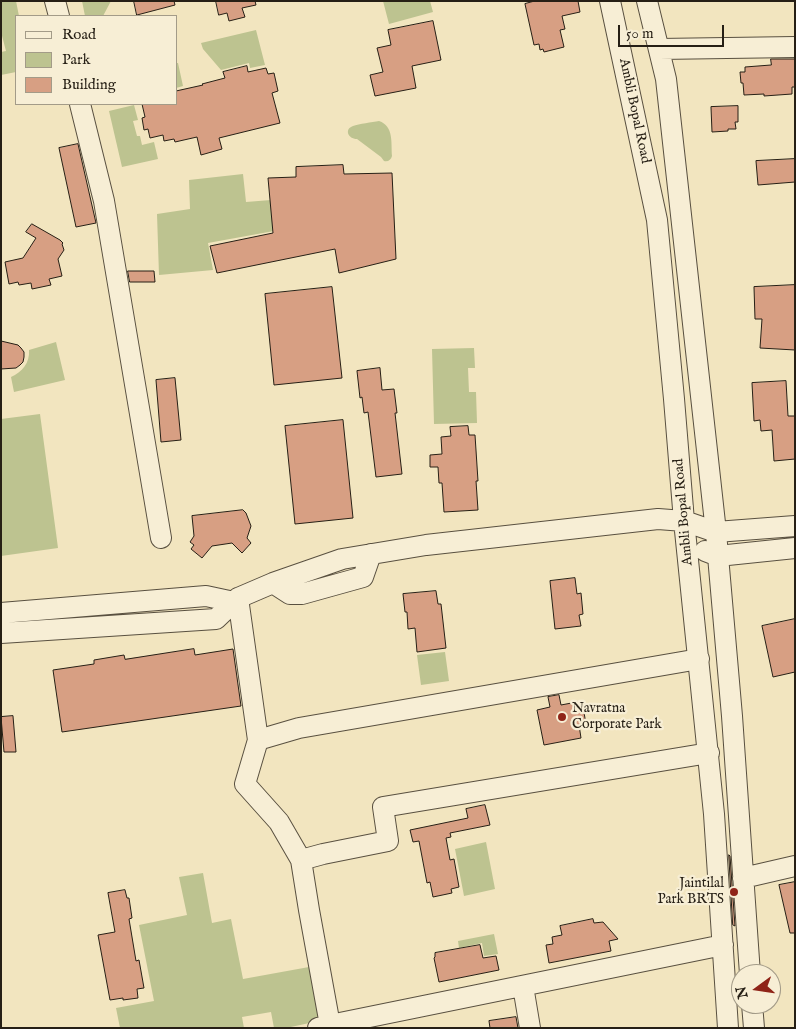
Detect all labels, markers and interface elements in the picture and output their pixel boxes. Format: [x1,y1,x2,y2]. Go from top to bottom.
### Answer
legend [15,15,178,105]
scale bar [621,15,727,47]
text: 50 m [626,24,654,43]
text: Road [62,25,96,44]
text: Park [62,50,91,69]
street label: Ambli Bopal Road [615,57,653,165]
text: Building [62,75,116,94]
street label: Ambli Bopal Road [671,458,697,566]
place label: Navratna Corporate Park [572,701,662,734]
marker: Navratna Corporate Park [556,711,568,723]
place label: Jaintilal Park BRTS [657,876,724,909]
marker: Jaintilal Park BRTS [728,886,740,898]
north arrow [731,964,781,1014]
text: N [732,984,753,1000]

